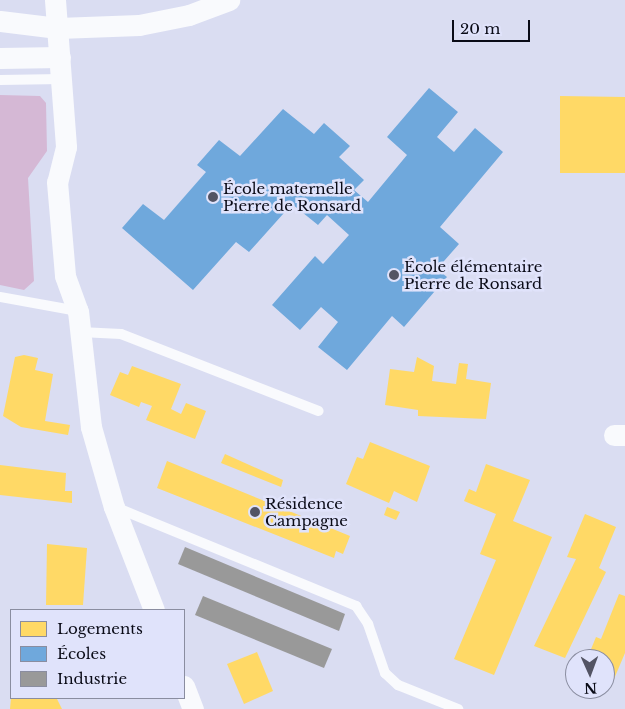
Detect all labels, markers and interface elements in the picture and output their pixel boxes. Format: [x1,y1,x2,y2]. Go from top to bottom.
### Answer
scale bar [455,10,532,42]
text: 20 m [460,19,500,38]
place label: École maternelle Pierre de Ronsard [223,179,361,214]
marker: École maternelle Pierre de Ronsard [207,191,219,203]
place label: École élémentaire Pierre de Ronsard [404,257,542,292]
marker: École élémentaire Pierre de Ronsard [388,269,400,281]
place label: Résidence Campagne [265,494,348,529]
marker: Résidence Campagne [249,506,261,518]
legend [10,609,185,699]
text: Logements [57,619,143,638]
text: Écoles [57,644,106,663]
north arrow [565,649,615,699]
text: Industrie [57,669,127,688]
text: N [584,679,597,697]

